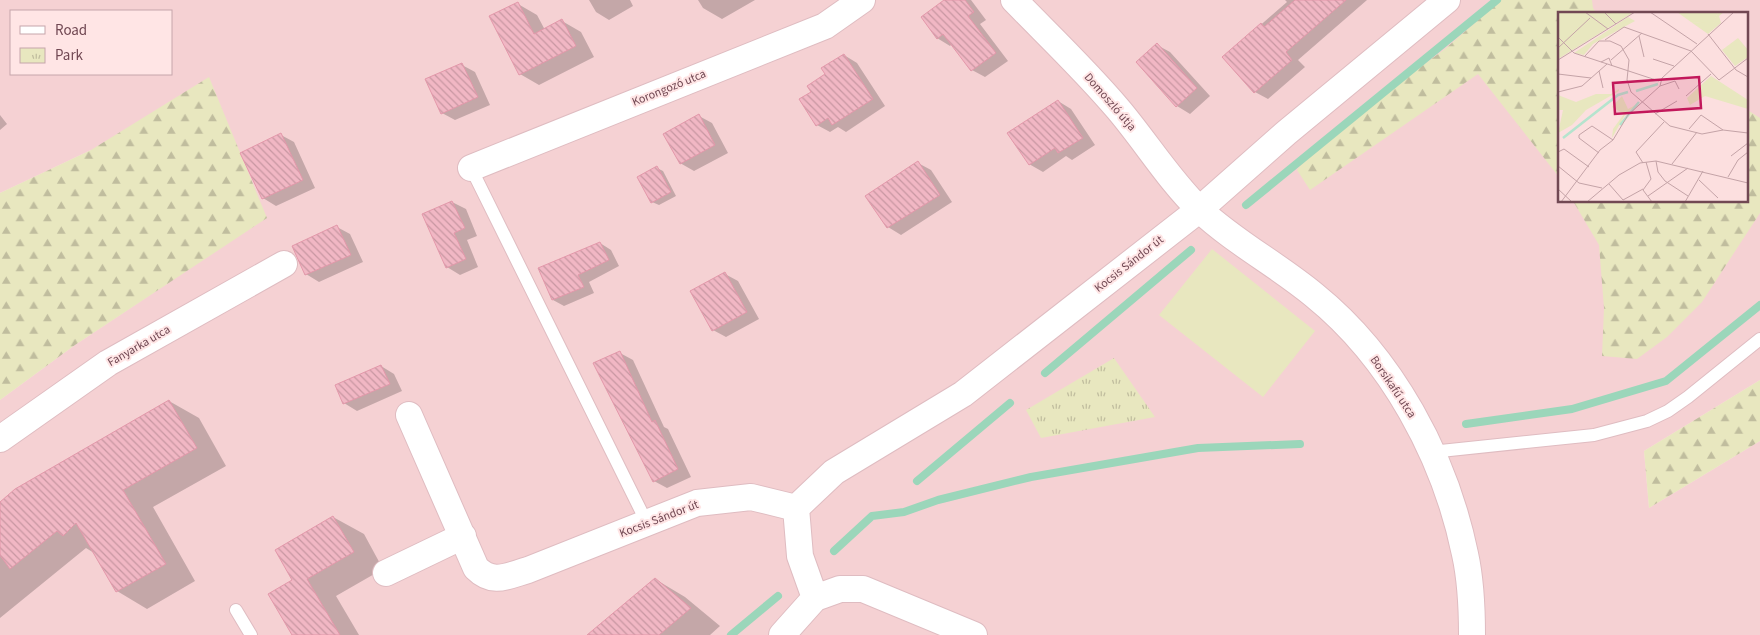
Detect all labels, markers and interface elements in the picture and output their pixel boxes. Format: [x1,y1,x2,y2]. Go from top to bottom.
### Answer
legend [10,10,172,75]
inset map [1558,12,1748,202]
text: Road [55,20,87,41]
text: Park [55,45,84,66]
street label: Korongozó utca [629,65,709,111]
street label: Domoszló útja [1080,69,1140,135]
street label: Kocsis Sándor út [1091,232,1167,296]
street label: Fanyarka utca [105,321,173,371]
street label: Borsikafű utca [1366,352,1420,422]
street label: Kocsis Sándor út [617,496,701,542]

